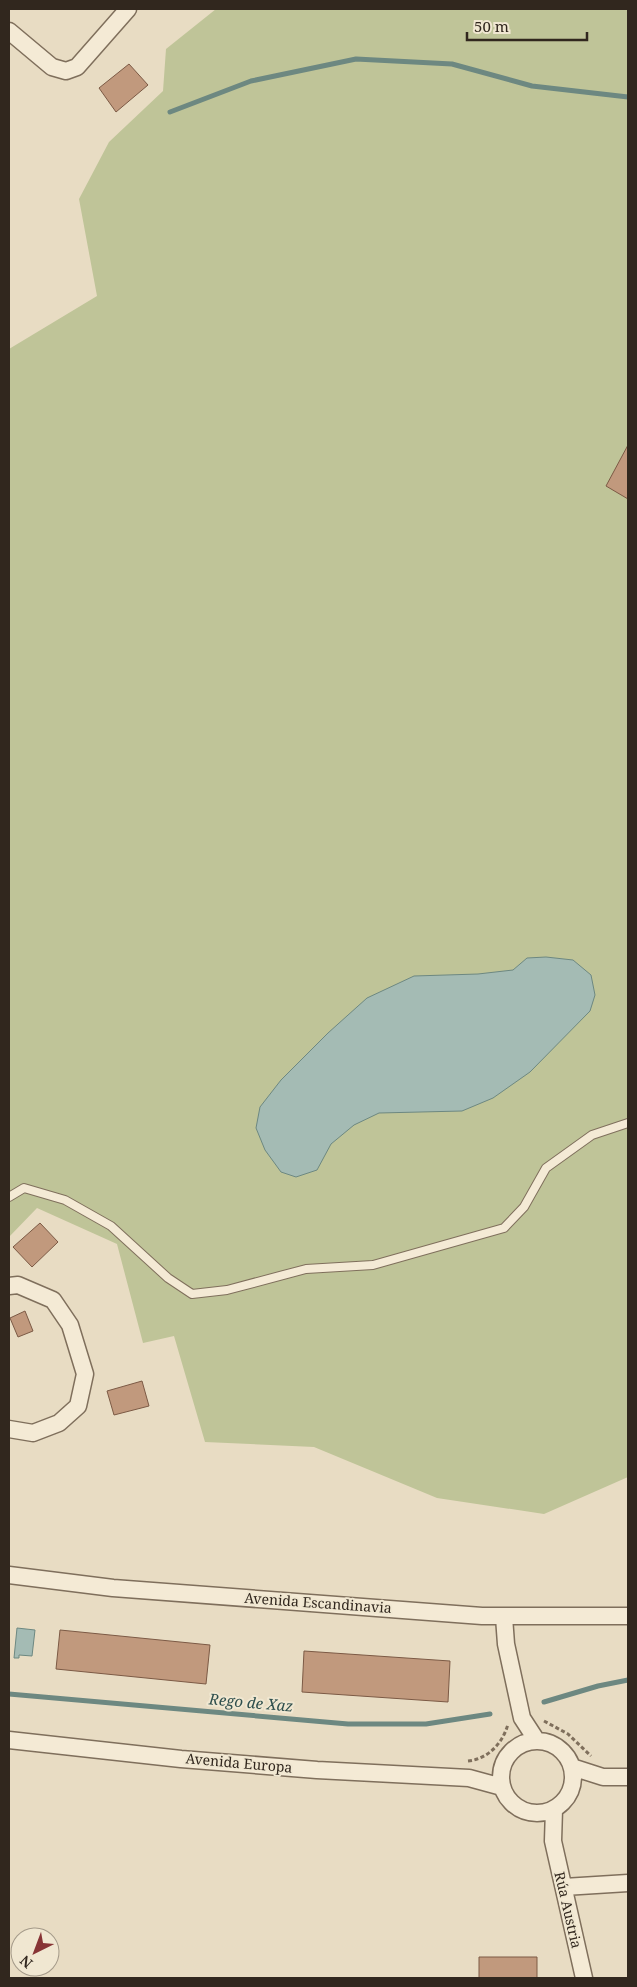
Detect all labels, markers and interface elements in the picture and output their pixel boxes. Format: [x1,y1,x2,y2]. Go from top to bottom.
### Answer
scale bar [467,10,587,42]
text: 50 m [474,16,509,36]
street label: Avenida Escandinavia [244,1588,392,1617]
water label: Rego de Xaz [207,1688,294,1716]
street label: Avenida Europa [185,1748,293,1777]
street label: Rúa Austria [550,1870,587,1950]
north arrow [10,1927,60,1977]
text: N [16,1951,36,1973]

